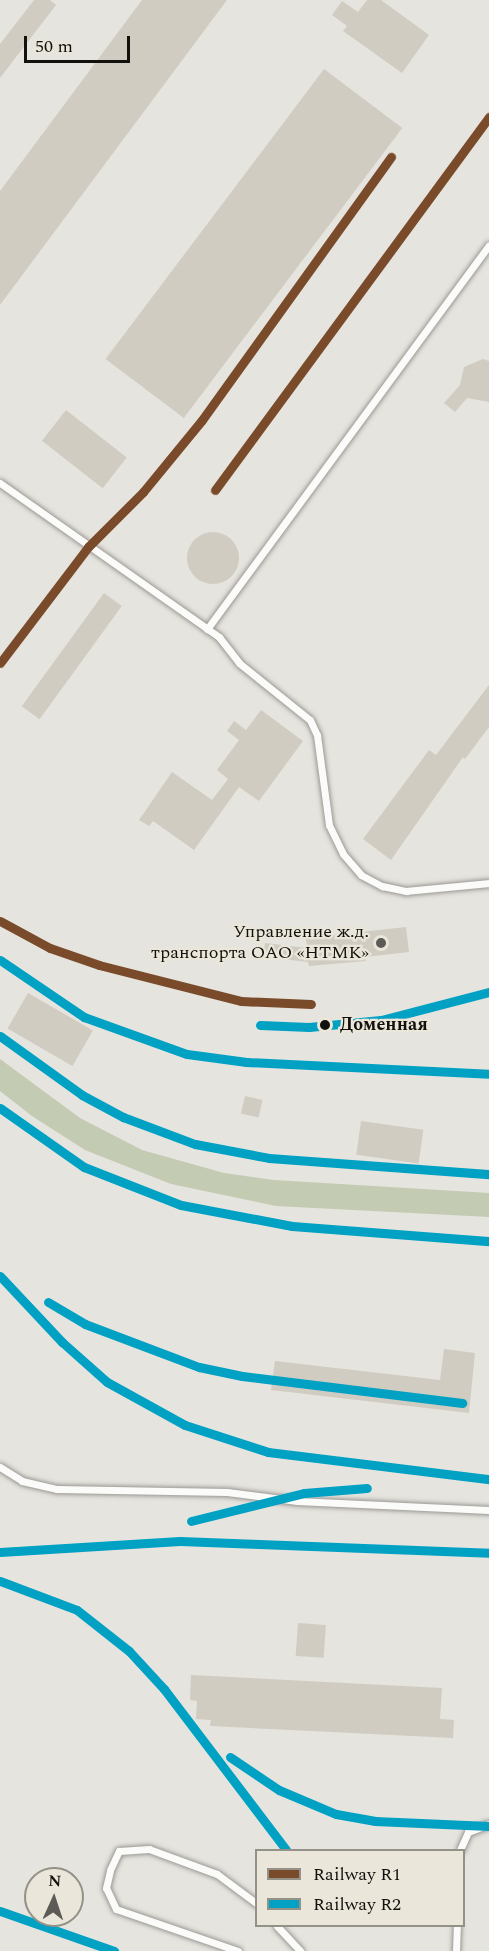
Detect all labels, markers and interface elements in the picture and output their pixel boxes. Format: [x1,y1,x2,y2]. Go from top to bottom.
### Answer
scale bar [27,24,134,62]
text: 50 m [35,33,73,60]
place label: Управление ж.д. транспорта ОАО «НТМК» [151,922,369,964]
marker: Управление ж.д. транспорта ОАО «НТМК» [374,936,388,950]
place label: Доменная [340,1014,428,1036]
marker: Доменная [315,1015,335,1035]
legend [255,1849,465,1927]
text: Railway R1 [313,1861,401,1888]
north arrow [24,1867,84,1927]
text: N [48,1869,62,1893]
text: Railway R2 [313,1891,401,1918]

